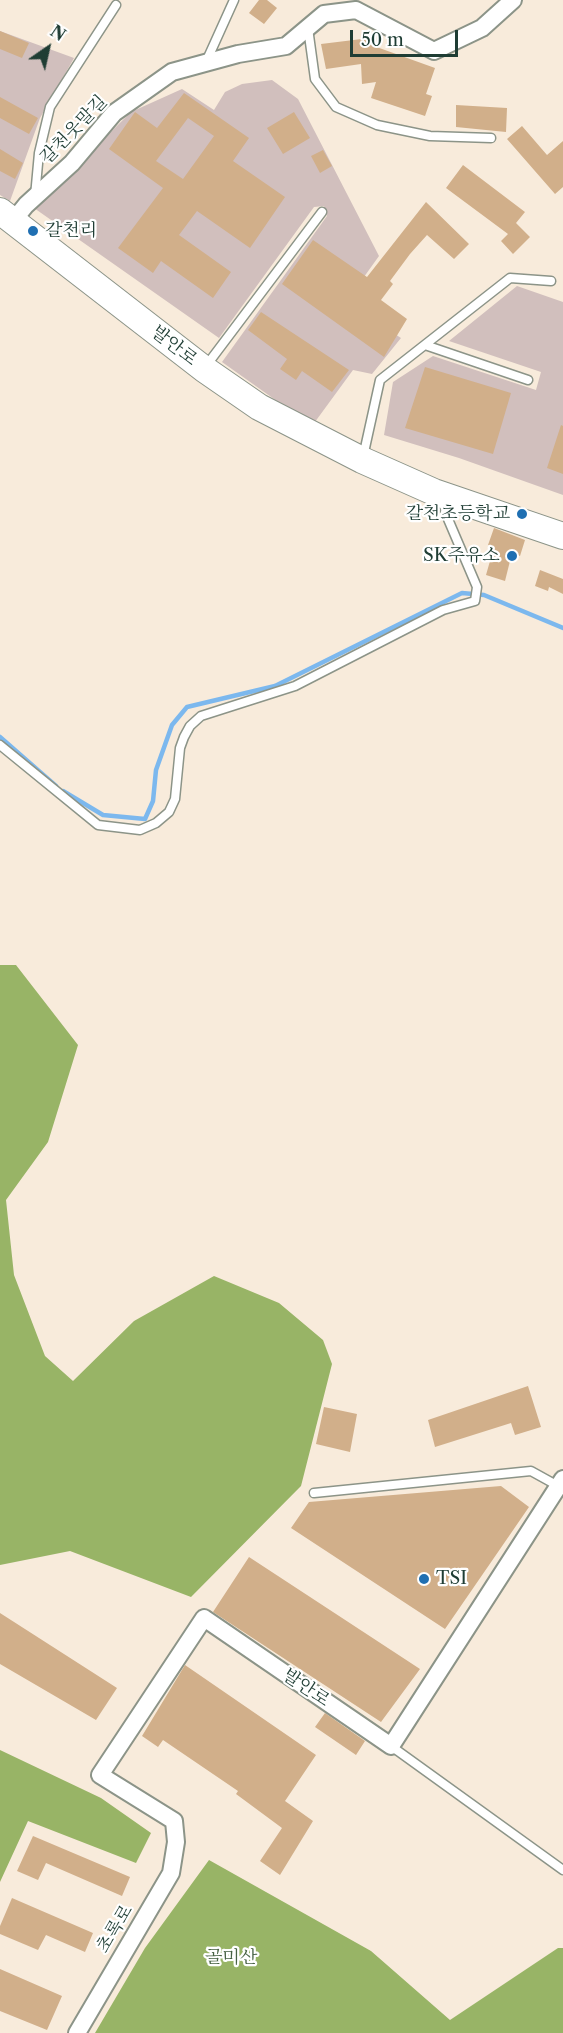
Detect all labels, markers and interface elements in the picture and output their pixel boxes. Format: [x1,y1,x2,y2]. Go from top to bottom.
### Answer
north arrow [18,18,78,78]
scale bar [353,18,461,56]
text: N [47,21,69,45]
text: 50 m [361,29,404,51]
street label: 갈천웃말길 [36,91,112,169]
place label: 갈천리 [45,220,97,242]
marker: 갈천리 [26,224,40,238]
street label: 발안로 [147,321,201,371]
place label: 갈천초등학교 [406,503,510,525]
marker: 갈천초등학교 [515,507,529,521]
place label: SK주유소 [423,545,500,567]
marker: SK주유소 [505,549,519,563]
place label: TSI [436,1568,467,1590]
marker: TSI [417,1572,431,1586]
street label: 발안로 [278,1664,334,1712]
street label: 초록로 [92,1901,138,1957]
park label: 골미산 [205,1947,257,1969]

